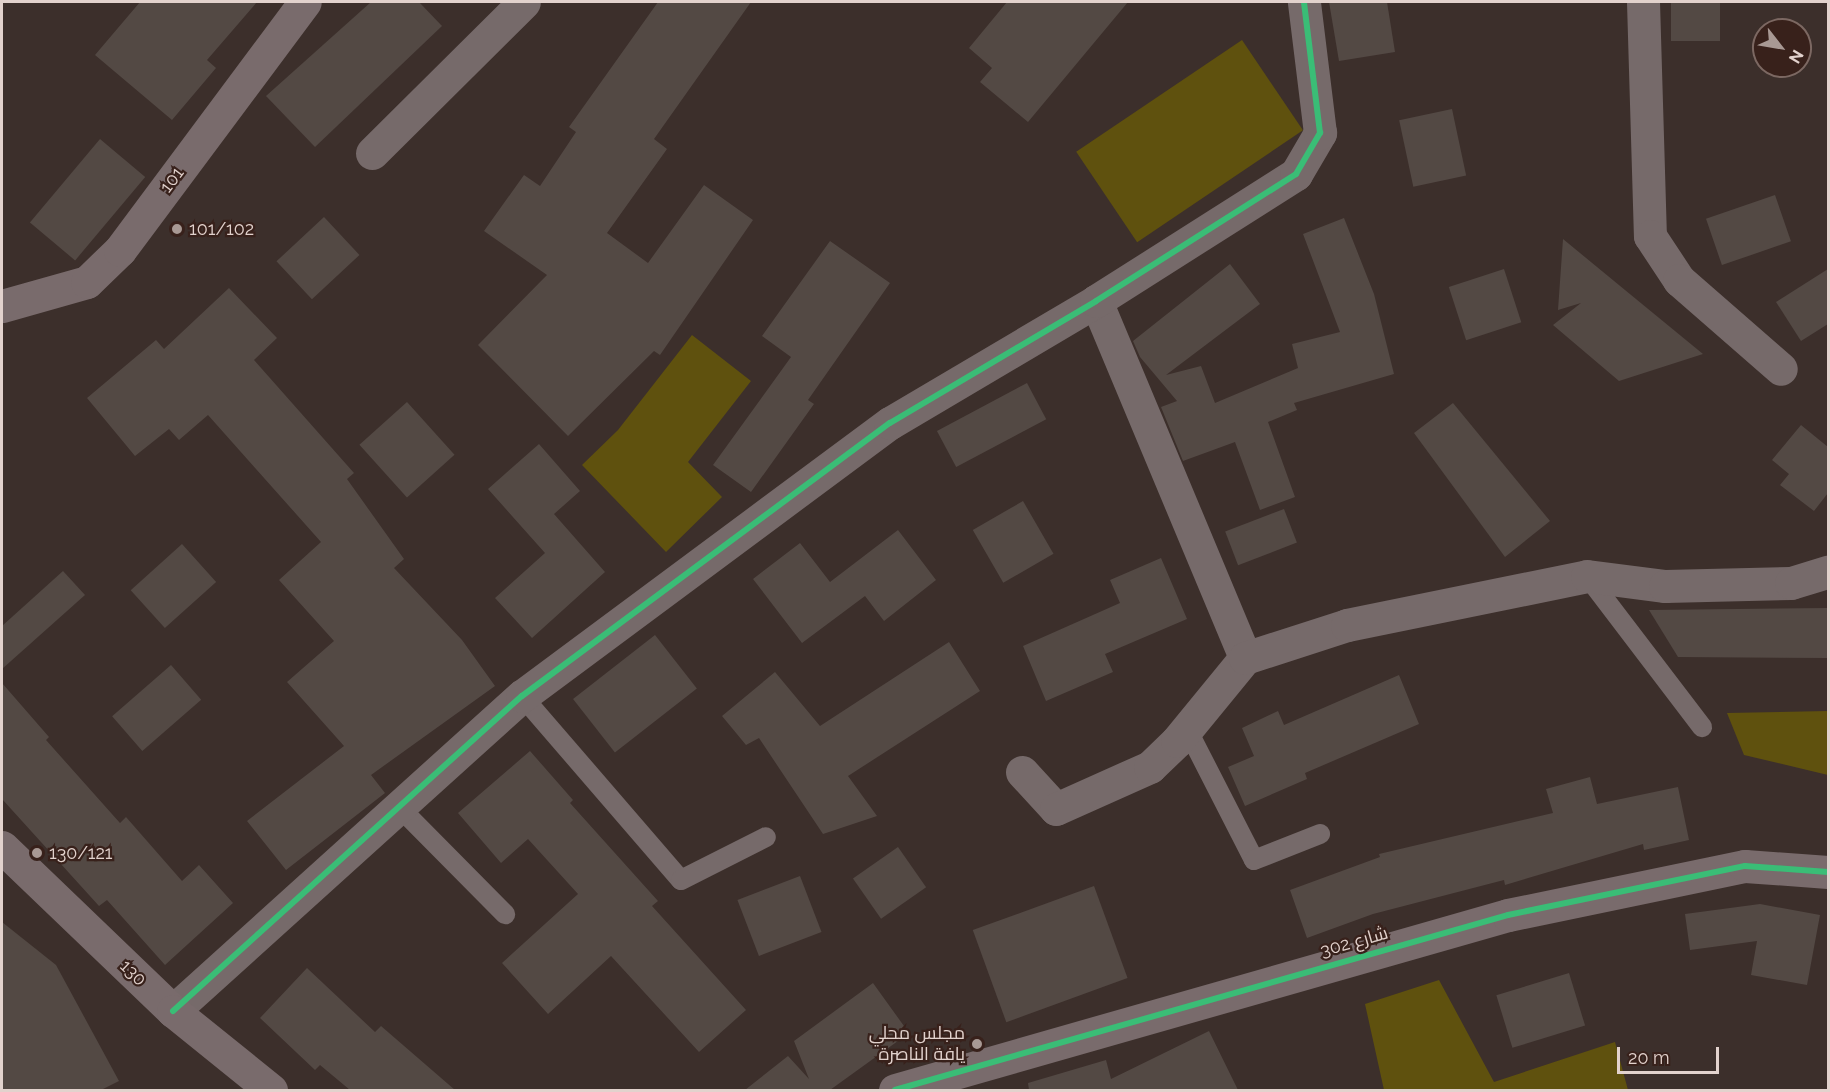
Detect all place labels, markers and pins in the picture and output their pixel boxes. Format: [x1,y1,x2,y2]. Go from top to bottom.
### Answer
place label: 101/102 [189,218,254,240]
marker: 101/102 [170,222,184,236]
place label: 130/121 [49,842,112,864]
marker: 130/121 [30,846,44,860]
place label: مجلس محلي يافة الناصرة [869,1023,965,1066]
marker: مجلس محلي يافة الناصرة [970,1037,984,1051]

